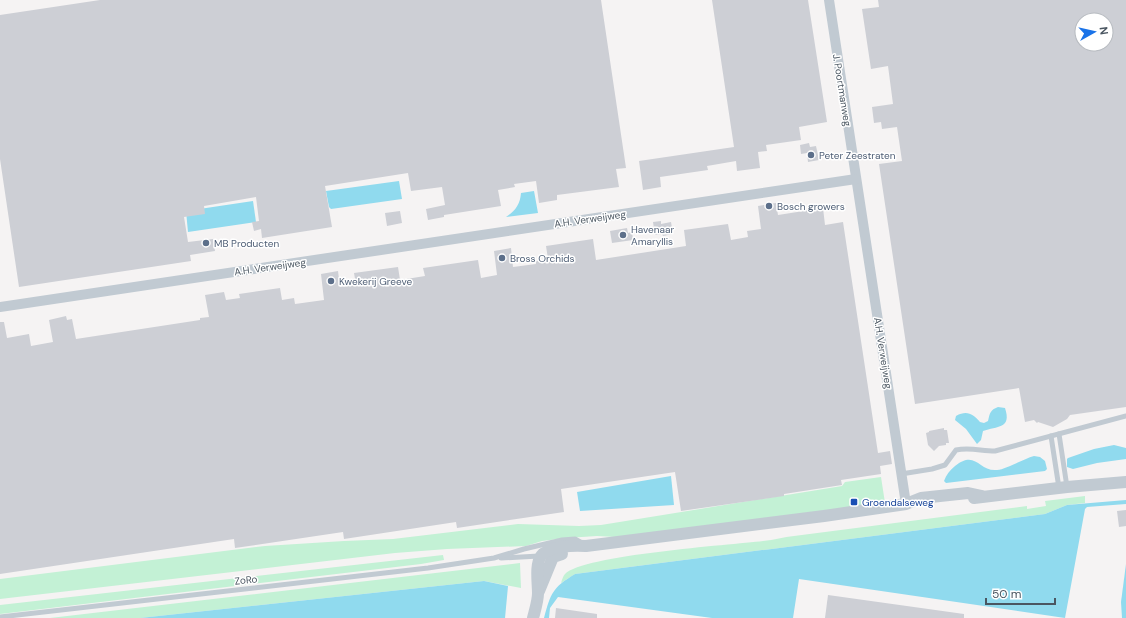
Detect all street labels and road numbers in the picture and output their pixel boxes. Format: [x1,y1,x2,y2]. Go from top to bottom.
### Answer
street label: J. Poortmanweg [830,53,854,128]
street label: A.H. Verweijweg [553,207,627,230]
street label: A.H. Verweijweg [233,255,307,278]
street label: A.H. Verweijweg [871,316,895,390]
street label: ZoRo [234,572,258,588]

